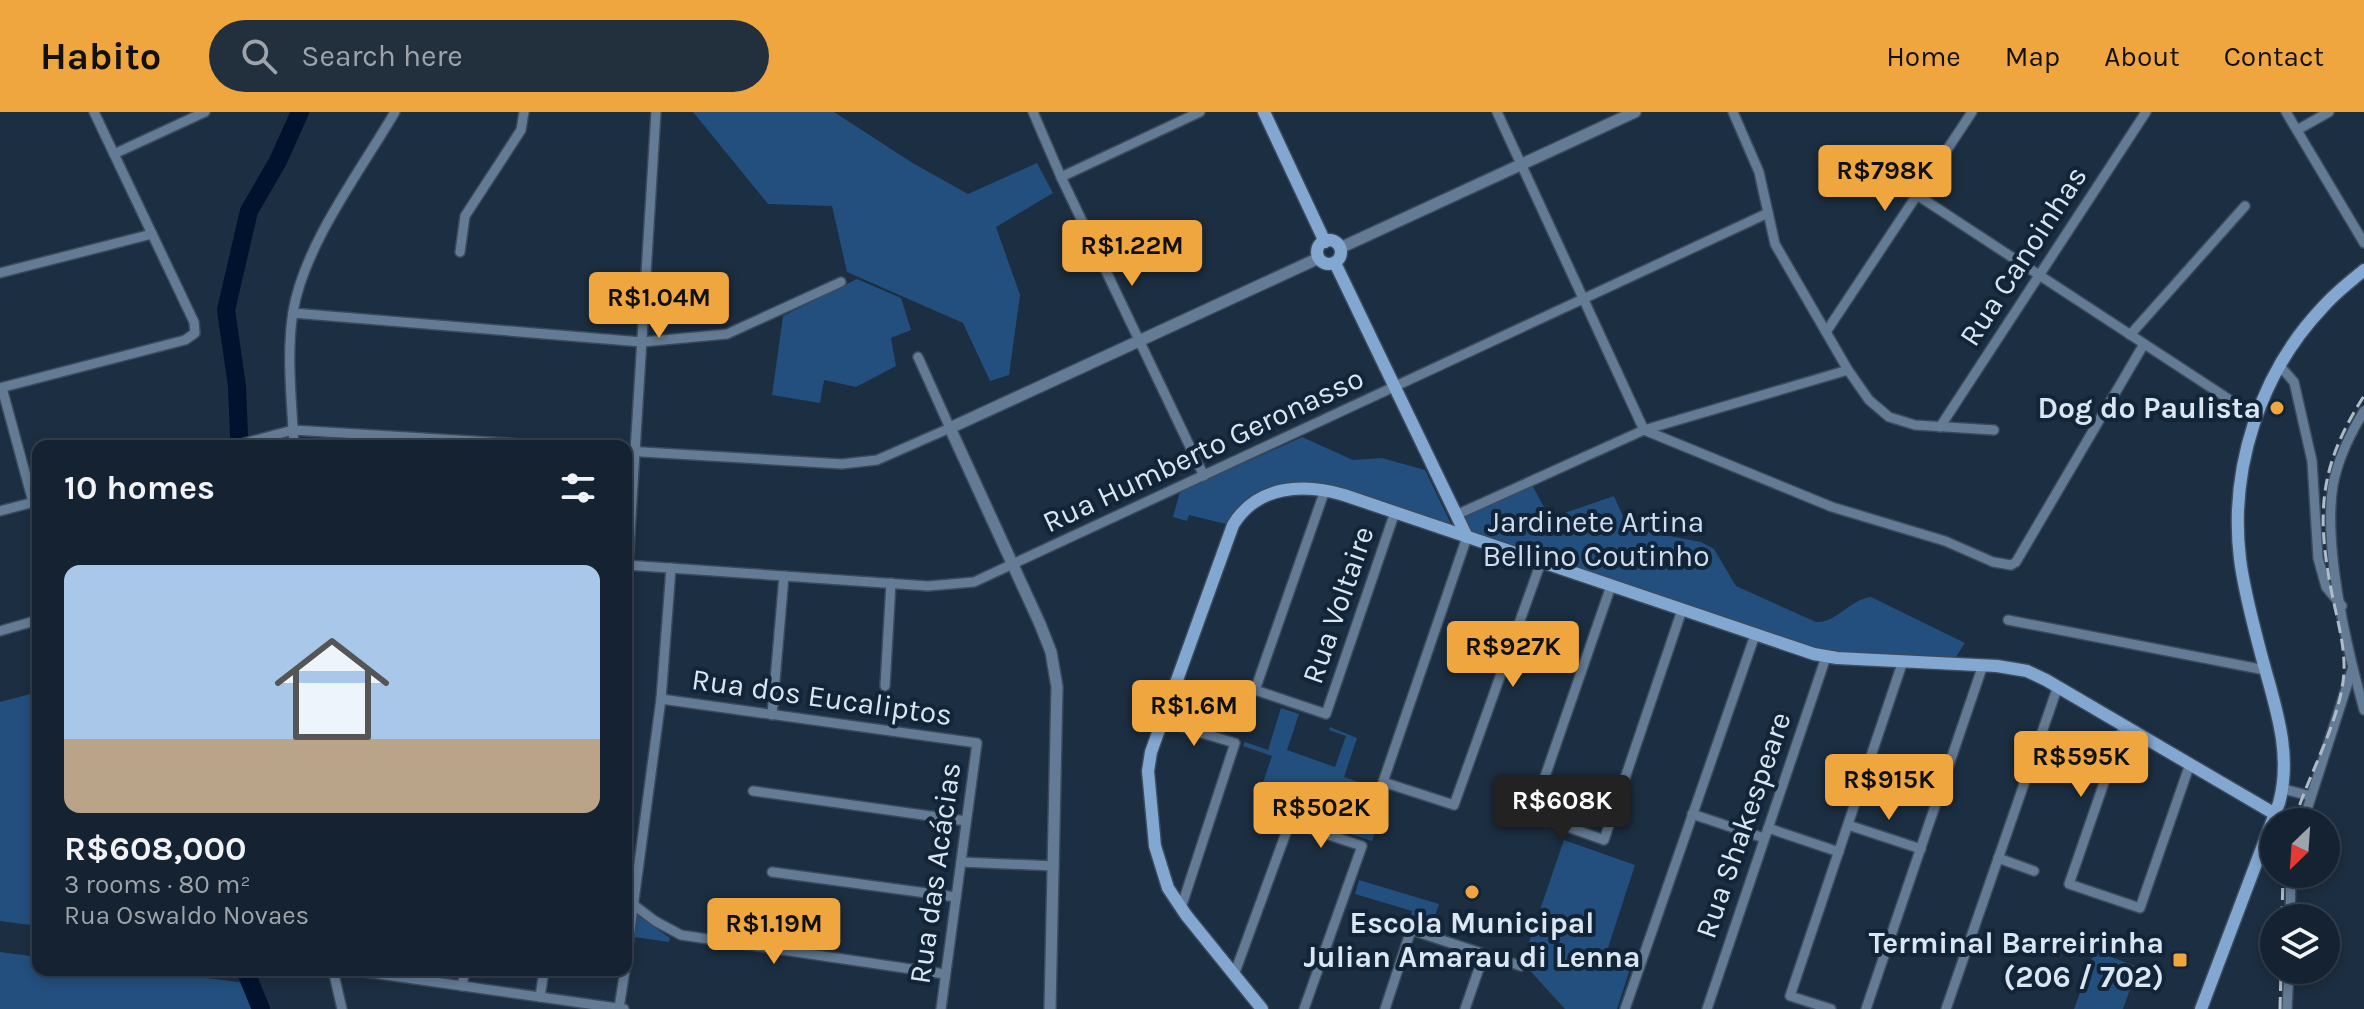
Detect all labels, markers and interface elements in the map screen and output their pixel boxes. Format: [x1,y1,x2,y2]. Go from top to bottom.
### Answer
search box [209,20,769,92]
text: Habito [40,34,161,79]
icon: search [237,34,281,78]
text: Search here [301,38,463,74]
text: Home [1886,40,1961,73]
text: Map [2005,40,2060,73]
text: About [2104,40,2180,73]
text: Contact [2224,40,2324,73]
pin: R$798K [1820,145,1950,213]
text: R$798K [1836,155,1934,186]
street label: Rua Canoinhas [1952,159,2094,353]
pin: R$1.22M [1058,220,1206,288]
text: R$1.22M [1080,230,1184,261]
pin: R$1.04M [585,272,733,340]
text: R$1.04M [607,282,711,313]
street label: Rua Humberto Geronasso [1037,360,1369,540]
place label: Dog do Paulista [2037,390,2261,426]
marker: Dog do Paulista [2268,399,2286,417]
icon: filters [556,466,600,510]
text: 10 homes [64,468,215,508]
park label: Jardinete Artina Bellino Coutinho [1482,504,1710,574]
street label: Rua Voltaire [1294,522,1382,688]
icon: home [260,617,404,761]
pin: R$927K [1448,621,1578,689]
text: R$927K [1465,631,1561,662]
street label: Rua dos Eucaliptos [689,661,955,733]
pin: R$1.6M [1129,680,1259,748]
text: R$1.6M [1150,690,1238,721]
street label: Rua Shakespeare [1687,707,1799,943]
pin: R$595K [2016,731,2146,799]
text: R$595K [2032,741,2130,772]
pin: R$915K [1824,754,1954,822]
street label: Rua das Acácias [902,760,968,986]
text: R$915K [1843,764,1935,795]
pin: R$608K [1497,775,1627,843]
pin: R$502K [1256,782,1386,850]
text: R$608K [1512,785,1612,816]
text: R$502K [1272,792,1370,823]
north arrow [2260,808,2340,888]
map controls [2260,808,2340,984]
text: R$608,000 [64,829,247,869]
text: 3 rooms · 80 m² [64,869,251,900]
marker: Escola Municipal Julian Amarau di Lenna [1463,883,1481,901]
pin: R$1.19M [700,898,848,966]
text: Rua Oswaldo Novaes [64,900,309,931]
button: layers [2260,904,2340,984]
place label: Escola Municipal Julian Amarau di Lenna [1304,905,1640,975]
text: R$1.19M [725,908,823,939]
place label: Terminal Barreirinha (206 / 702) [1869,925,2164,995]
marker: Terminal Barreirinha (206 / 702) [2171,951,2189,969]

